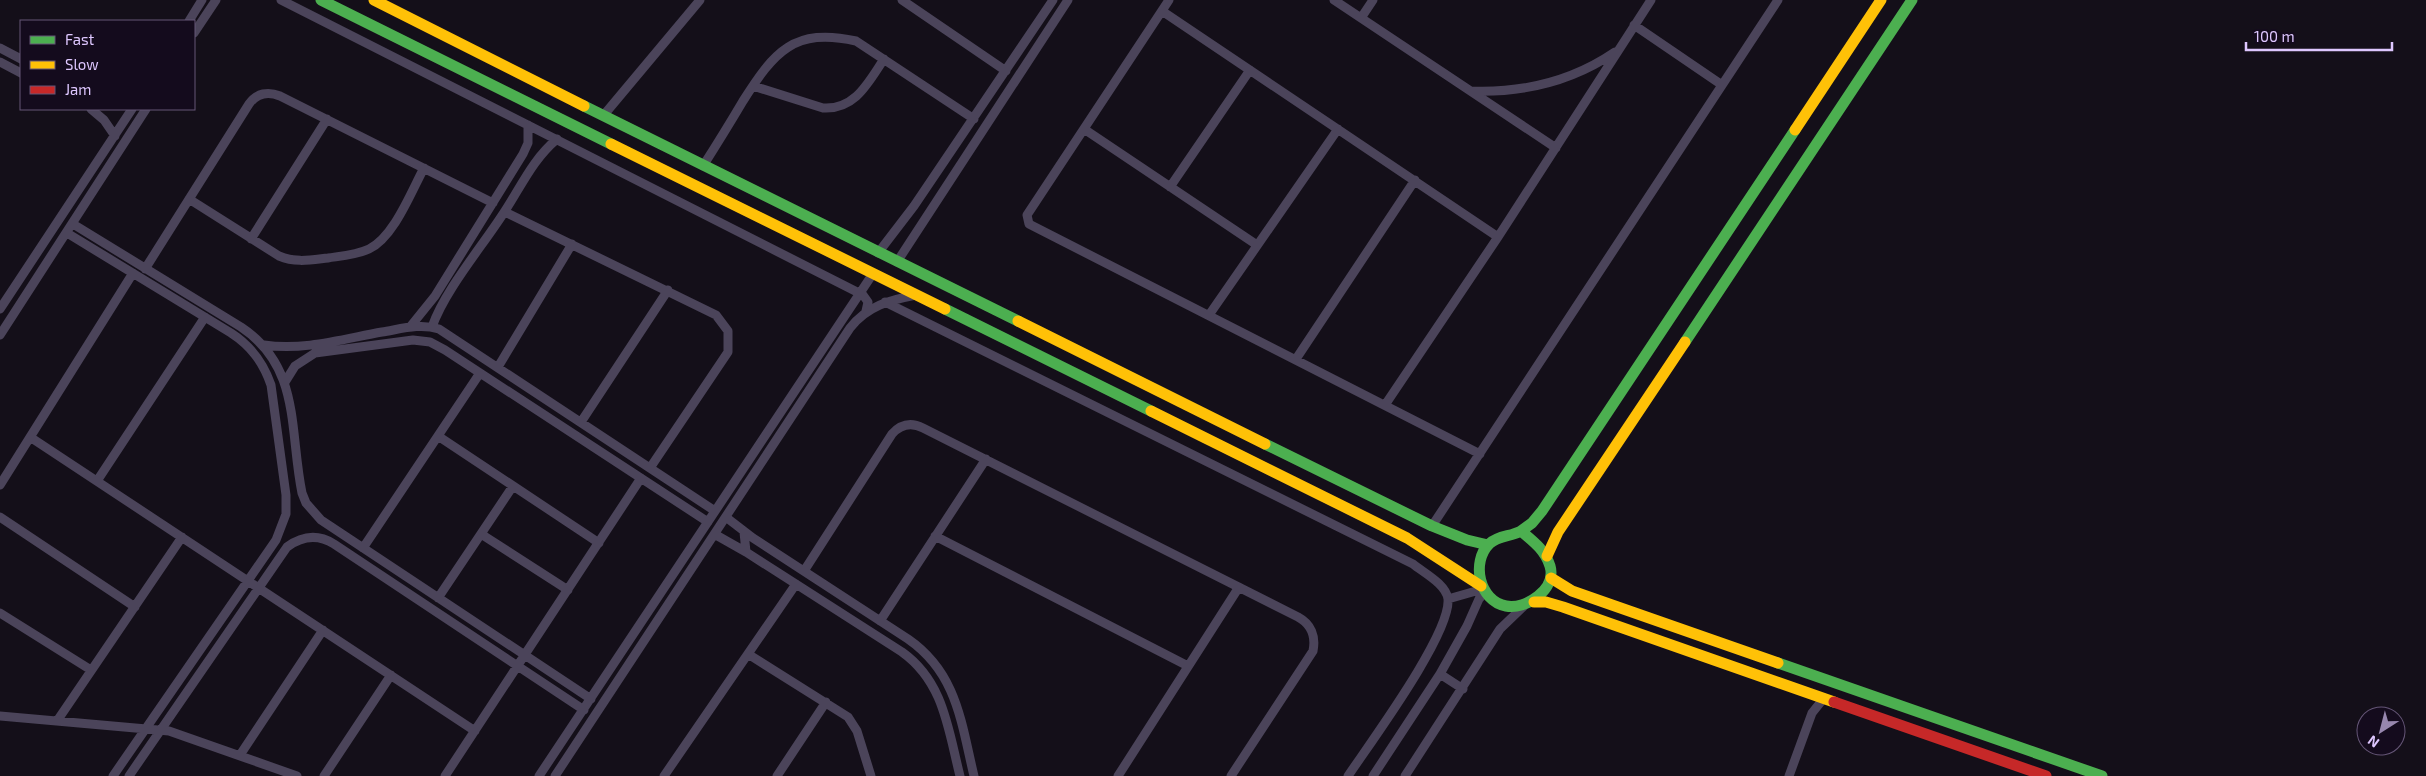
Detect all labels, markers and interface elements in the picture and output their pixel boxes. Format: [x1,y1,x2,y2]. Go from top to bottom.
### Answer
legend [20,20,195,110]
scale bar [2246,20,2392,52]
text: 100 m [2254,27,2295,45]
text: Fast [65,30,95,48]
text: Slow [65,55,99,73]
text: Jam [65,80,91,98]
north arrow [2356,706,2406,756]
text: N [2364,732,2382,752]

